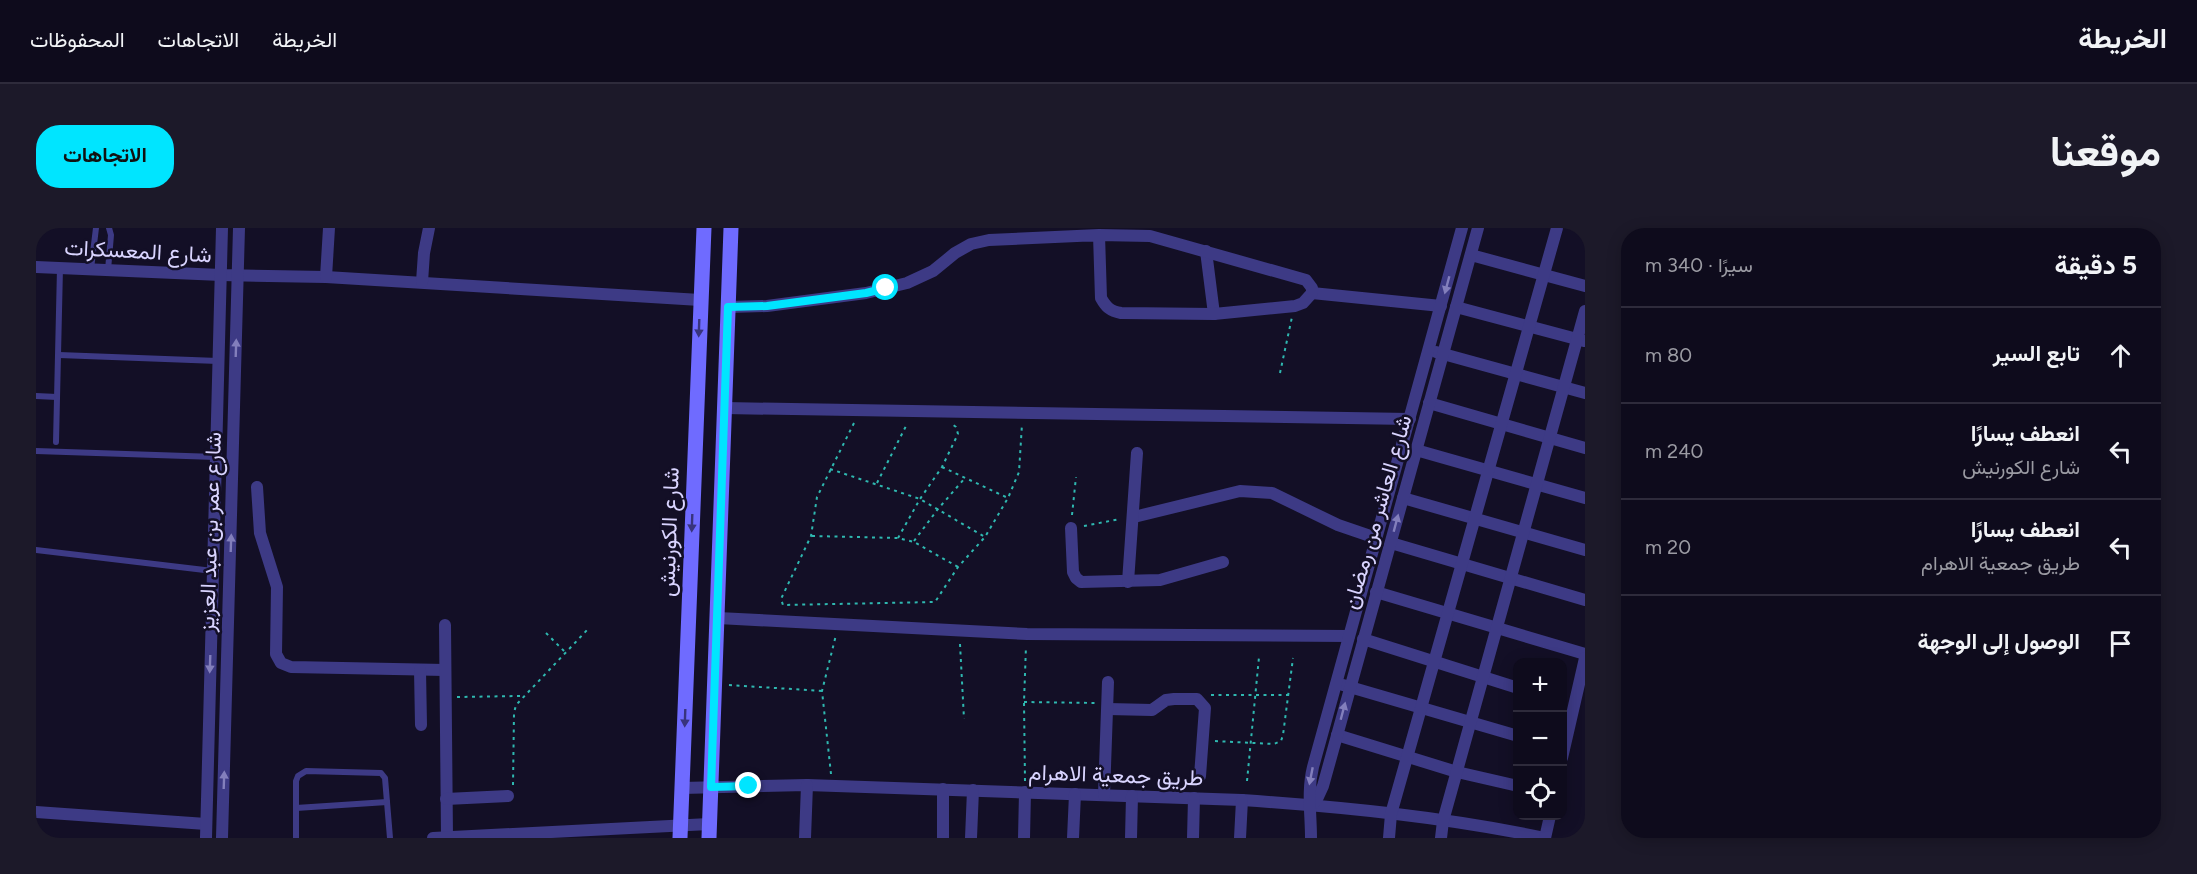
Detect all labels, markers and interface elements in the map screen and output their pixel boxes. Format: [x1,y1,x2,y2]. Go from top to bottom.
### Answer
text: الخريطة [2078,21,2167,55]
text: المحفوظات [30,27,125,52]
text: الاتجاهات [158,27,239,52]
text: الخريطة [272,27,337,52]
button: الاتجاهات [36,125,174,188]
text: موقعنا [2050,126,2161,177]
street label: شارع المعسكرات [64,234,212,269]
text: 5 دقيقة [2054,249,2137,281]
text: سيرًا · 340 m [1645,253,1753,277]
route start [872,274,898,300]
one-way arrow [1441,275,1451,294]
one-way arrow [695,319,704,338]
one-way arrow [231,338,241,357]
icon: ahead [2104,339,2137,372]
text: تابع السير [1993,340,2080,367]
text: 80 m [1645,343,1692,367]
street label: شارع العاشر من رمضان [1336,412,1419,613]
text: انعطف يسارًا [1971,420,2080,447]
street label: شارع عمر بن عبد العزيز [193,431,228,634]
icon: left [2104,435,2137,468]
text: 240 m [1645,439,1703,463]
text: شارع الكورنيش [1962,455,2080,479]
street label: شارع الكورنيش [653,467,686,597]
one-way arrow [688,514,697,533]
one-way arrow [1392,514,1401,532]
text: انعطف يسارًا [1971,516,2080,543]
icon: left [2104,531,2137,564]
one-way arrow [226,533,236,552]
text: 20 m [1645,535,1691,559]
text: طريق جمعية الاهرام [1921,551,2080,575]
icon: arrive [2104,627,2137,660]
text: الوصول إلى الوجهة [1917,628,2080,655]
one-way arrow [206,655,215,674]
map controls [1513,658,1567,820]
button: + [1513,658,1567,712]
one-way arrow [1339,701,1349,720]
one-way arrow [680,709,689,728]
button: − [1513,712,1567,766]
street label: طريق جمعية الاهرام [1028,758,1204,793]
button: locate [1513,766,1567,820]
one-way arrow [1306,767,1315,786]
one-way arrow [219,770,229,789]
route end [735,772,761,798]

